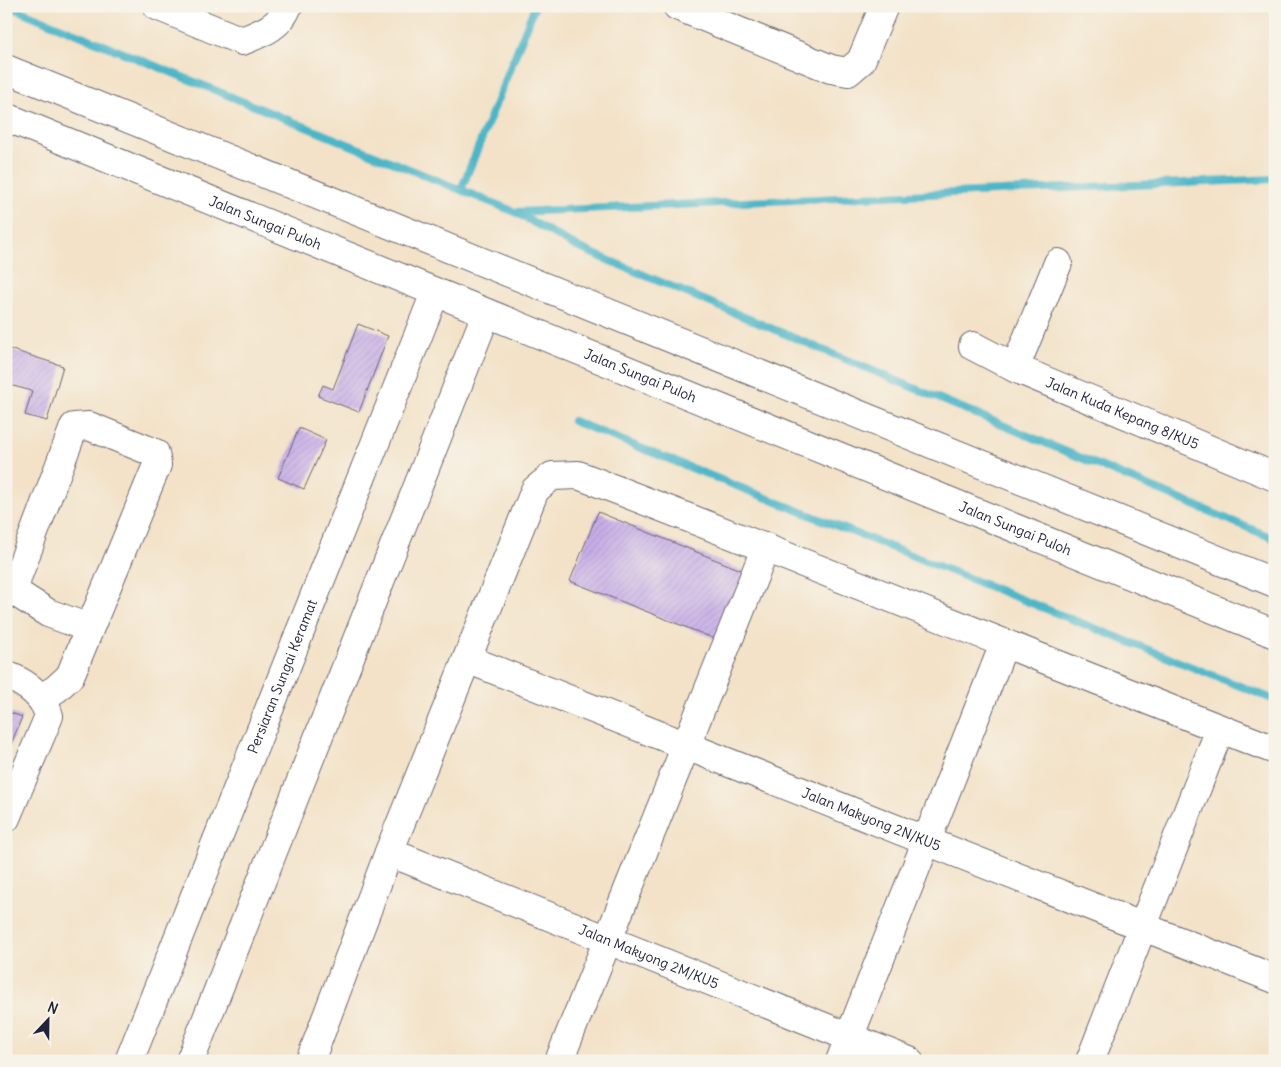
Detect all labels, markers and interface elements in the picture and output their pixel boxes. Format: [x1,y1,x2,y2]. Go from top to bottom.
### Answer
street label: Jalan Sungai Puloh [206,192,324,254]
street label: Jalan Sungai Puloh [582,345,699,406]
street label: Jalan Kuda Kepang 8/KU5 [1043,373,1202,453]
street label: Jalan Sungai Puloh [957,497,1074,559]
street label: Persiaran Sungai Keramat [243,596,321,756]
street label: Jalan Makyong 2N/KU5 [799,784,943,855]
street label: Jalan Makyong 2M/KU5 [576,920,722,993]
north arrow [22,994,72,1044]
text: N [45,998,61,1018]

